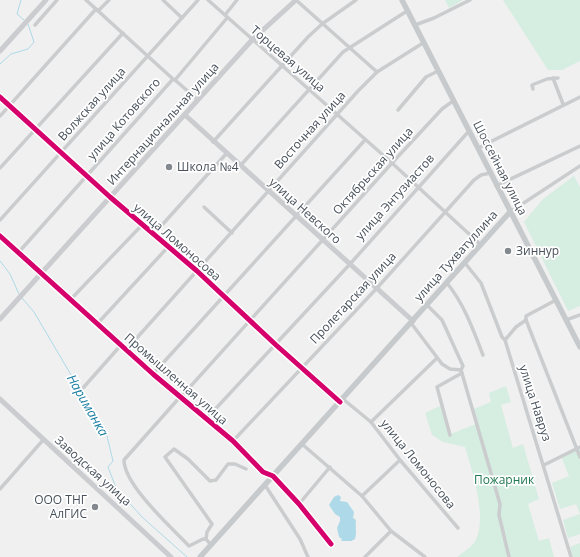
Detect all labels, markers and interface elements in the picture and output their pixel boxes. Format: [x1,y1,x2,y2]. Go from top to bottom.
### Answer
street label: Торцевая улица [247,22,329,96]
street label: Интернациональная улица [103,59,222,189]
street label: Волжская улица [54,63,129,144]
street label: улица Котовского [83,74,164,163]
street label: Восточная улица [270,87,349,172]
street label: Шоссейная улица [469,117,532,218]
street label: Октябрьская улица [329,123,417,218]
street label: улица Энтузиастов [351,150,438,243]
place label: Школа №4 [177,158,239,175]
marker: Школа №4 [164,162,174,172]
street label: улица Невского [266,174,345,248]
street label: улица Ломоносова [130,199,225,284]
street label: улица Тухватуллина [410,206,501,305]
place label: Зиннур [516,242,559,259]
marker: Зиннур [503,246,513,256]
street label: Пролетарская улица [306,248,400,347]
street label: Промышленная улица [121,329,232,428]
street label: улица Навруз [515,362,556,443]
water label: Нариманка [63,371,113,440]
street label: улица Ломоносова [377,415,460,512]
street label: Заводская улица [51,432,135,510]
park label: Пожарник [474,471,535,488]
place label: ООО ТНГ АлГИС [34,491,87,522]
marker: ООО ТНГ АлГИС [90,502,100,512]

